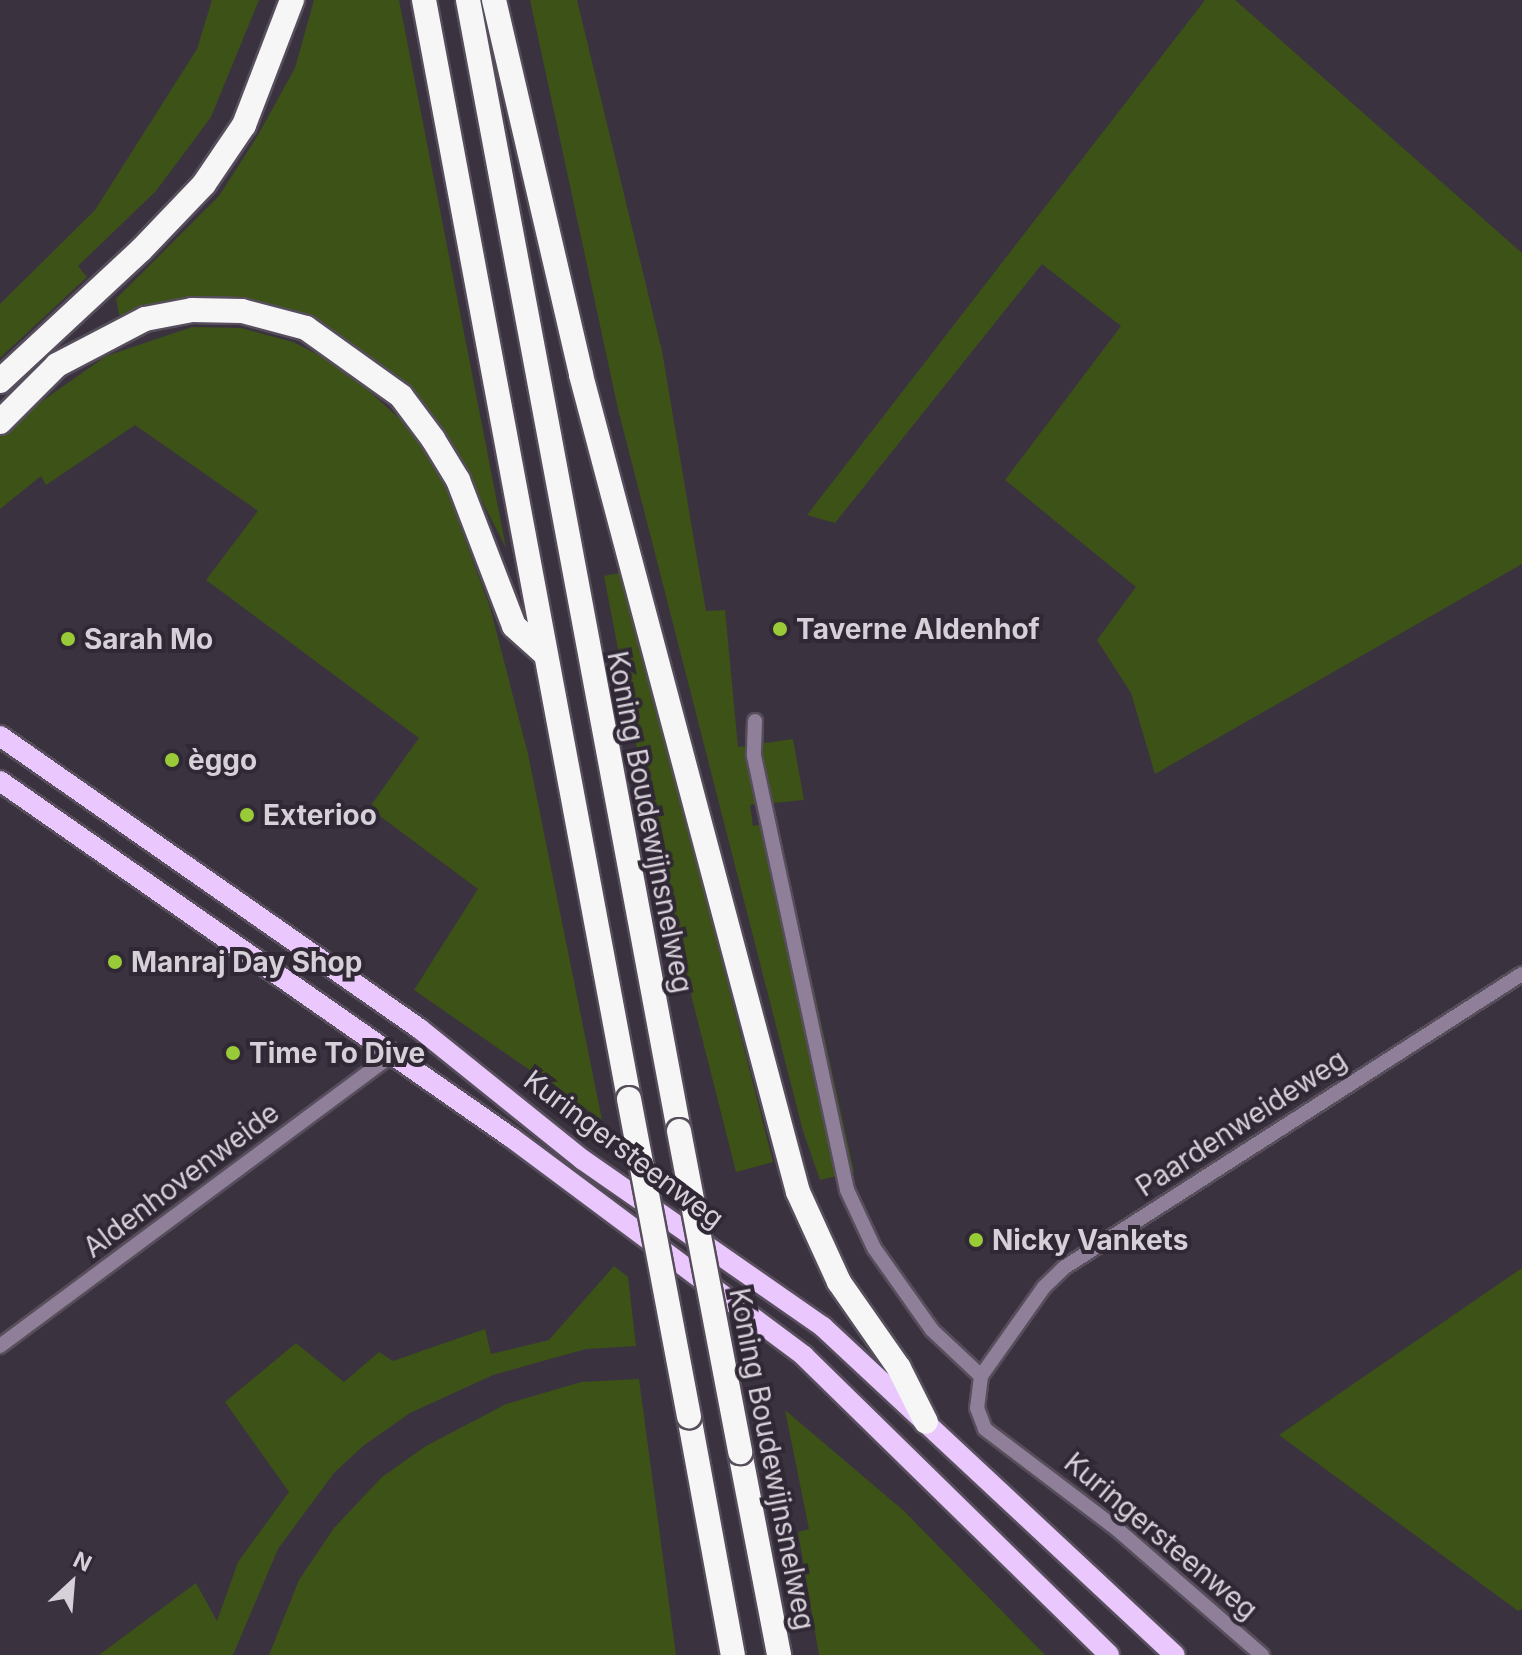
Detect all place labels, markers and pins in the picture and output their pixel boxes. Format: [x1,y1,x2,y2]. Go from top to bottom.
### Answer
place label: Taverne Aldenhof [796,612,1040,646]
marker: Taverne Aldenhof [771,620,789,638]
place label: Sarah Mo [84,622,213,656]
marker: Sarah Mo [59,630,77,648]
place label: èggo [188,743,257,777]
marker: èggo [163,751,181,769]
place label: Exterioo [263,798,377,832]
marker: Exterioo [238,806,256,824]
place label: Manraj Day Shop [131,945,362,979]
marker: Manraj Day Shop [106,953,124,971]
place label: Time To Dive [249,1036,425,1070]
marker: Time To Dive [224,1044,242,1062]
place label: Nicky Vankets [992,1223,1188,1257]
marker: Nicky Vankets [967,1231,985,1249]

